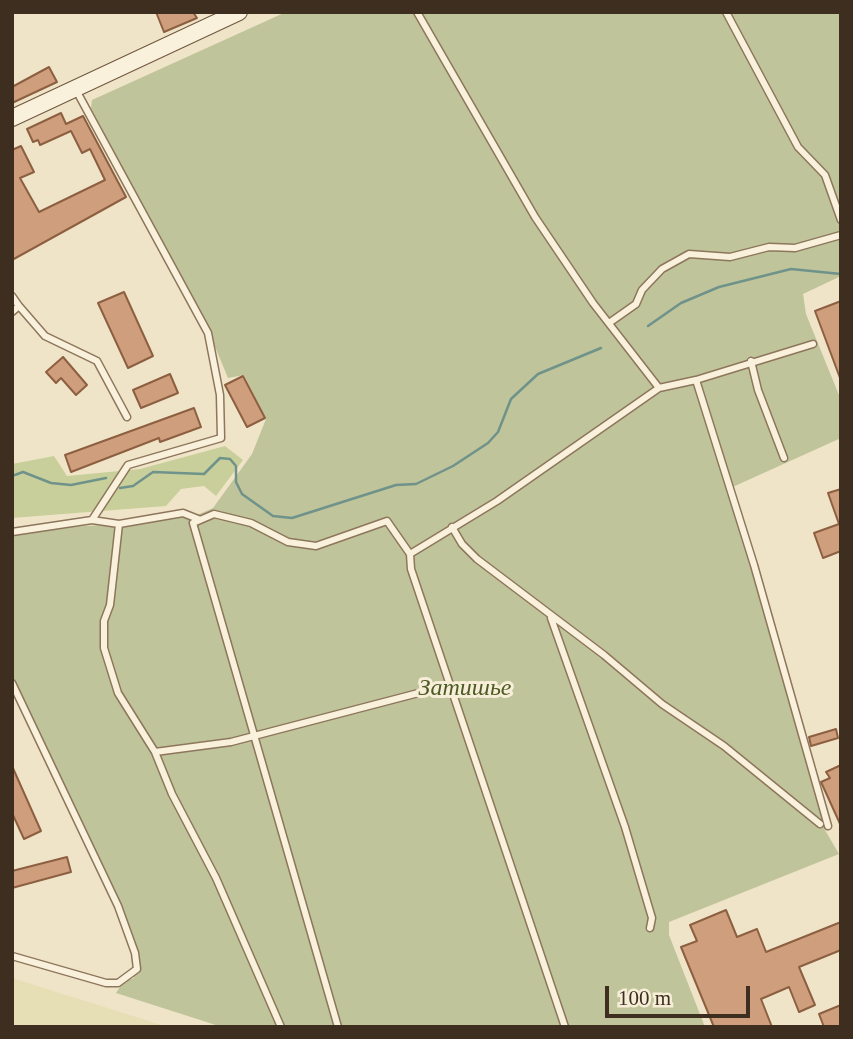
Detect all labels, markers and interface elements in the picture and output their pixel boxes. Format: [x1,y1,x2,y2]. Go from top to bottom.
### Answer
park label: Затишье [419,675,511,703]
scale bar [608,972,753,1016]
text: 100 m [618,986,671,1010]

